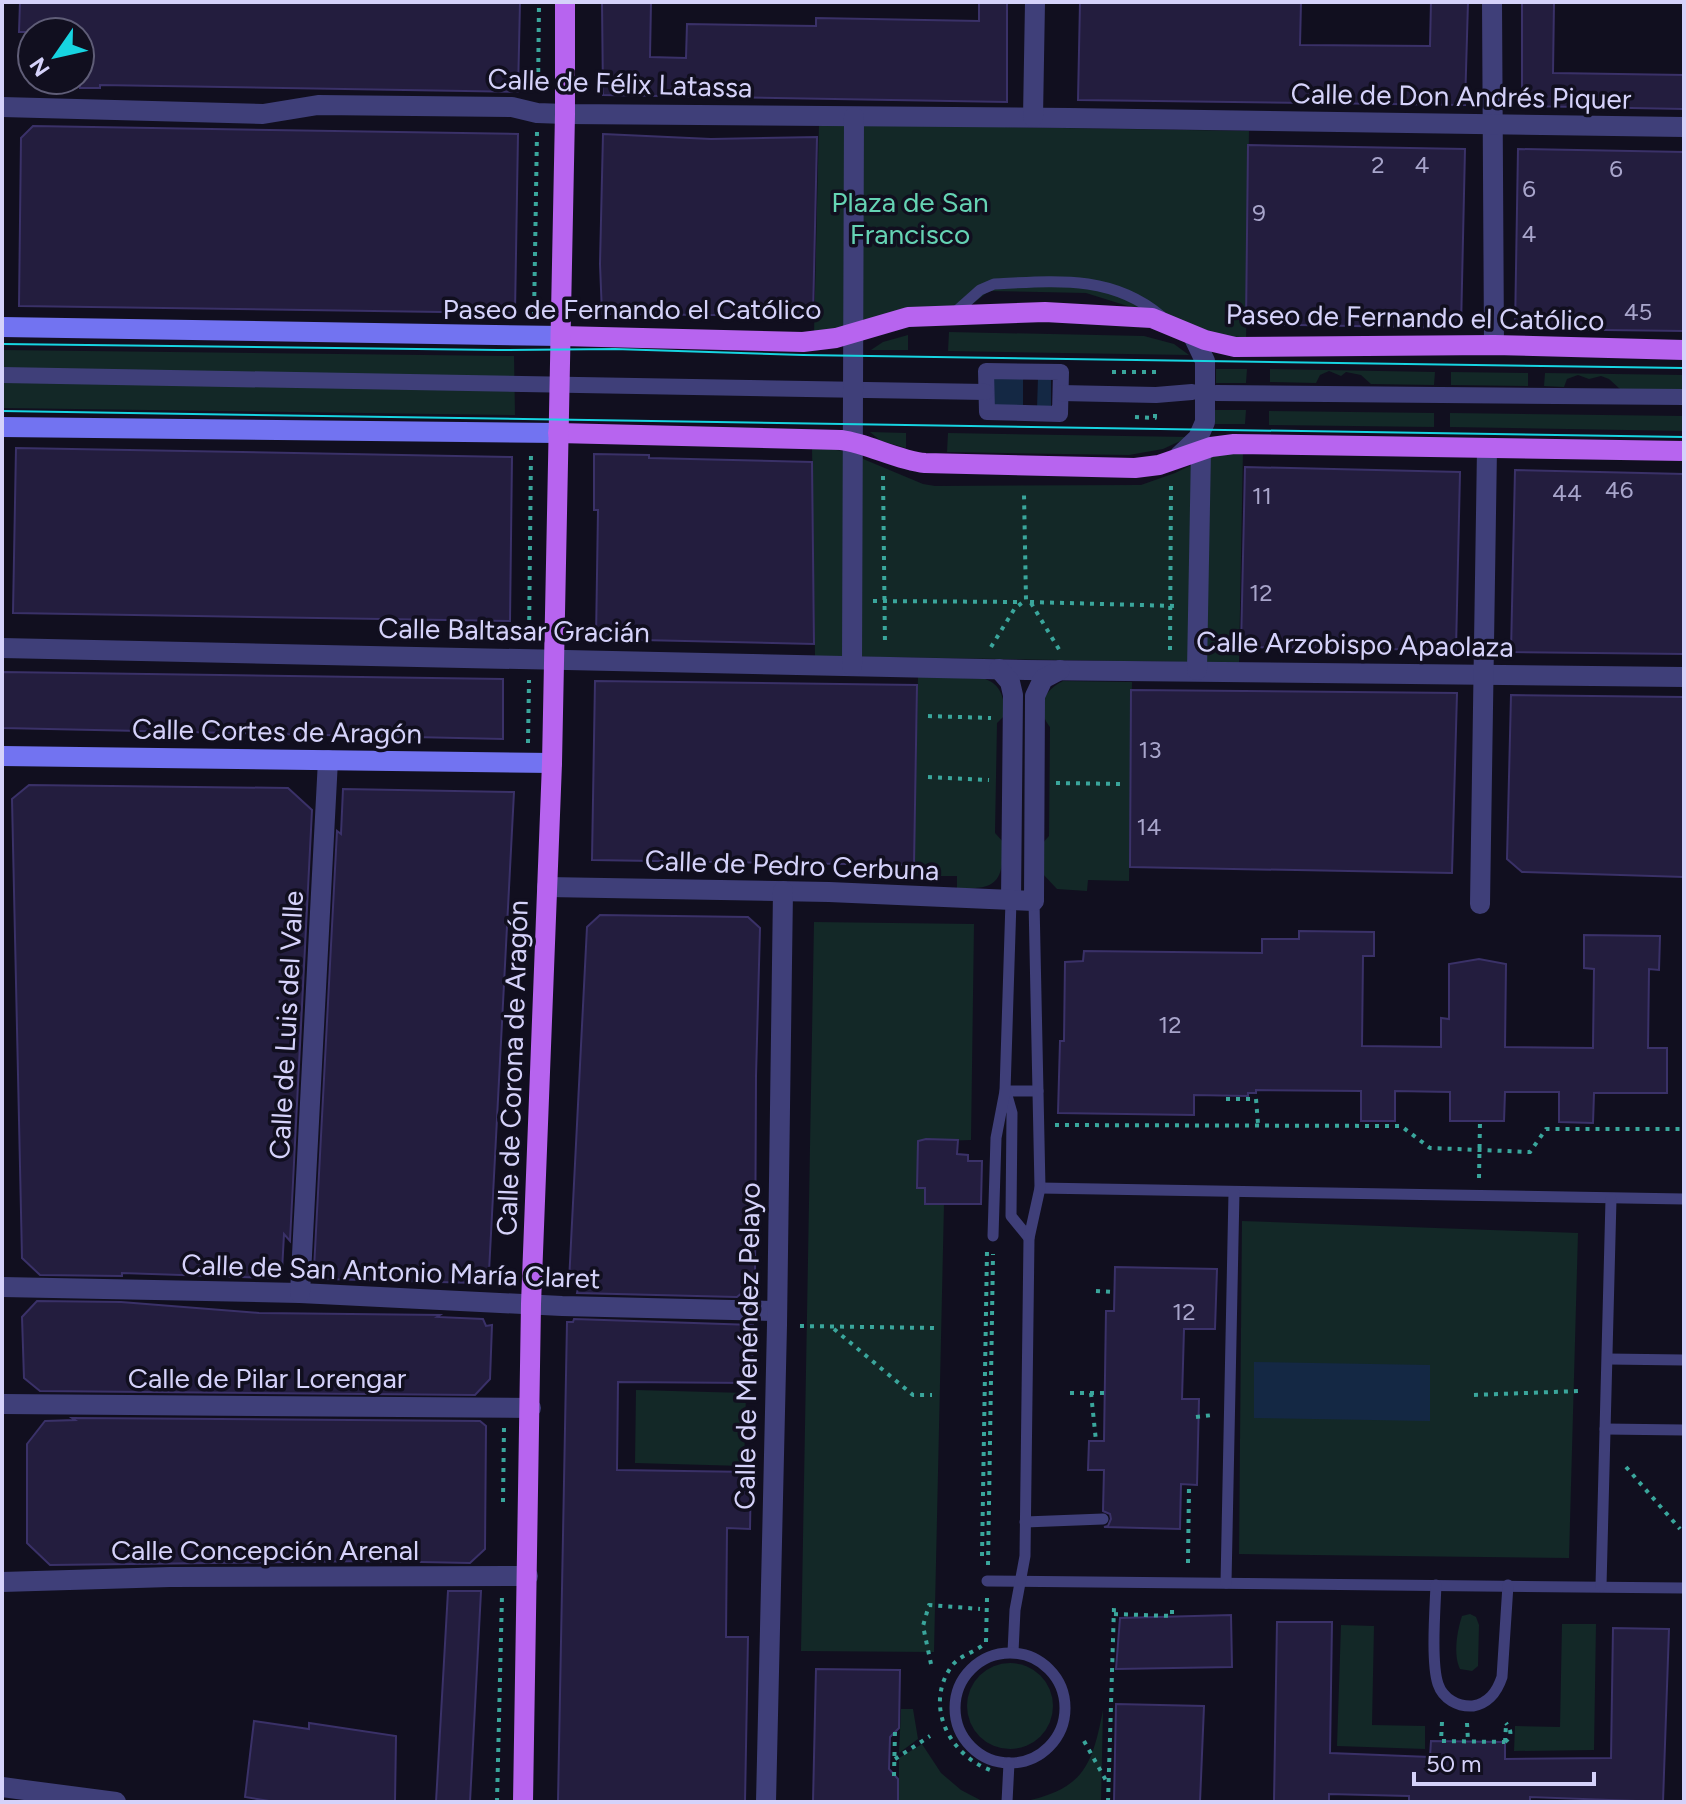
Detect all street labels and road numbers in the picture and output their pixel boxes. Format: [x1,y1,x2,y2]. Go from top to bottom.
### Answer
street label: Calle de Félix Latassa [487,61,753,105]
street label: Calle de Don Andrés Piquer [1290,76,1632,116]
street label: Paseo de Fernando el Católico [443,292,821,326]
street label: Paseo de Fernando el Católico [1225,297,1605,337]
street label: Calle Baltasar Gracián [378,611,650,649]
street label: Calle Arzobispo Apaolaza [1196,624,1514,664]
street label: Calle Cortes de Aragón [132,711,422,751]
street label: Calle de Pedro Cerbuna [644,843,940,887]
street label: Calle de Luis del Valle [262,890,310,1160]
street label: Calle de Corona de Aragón [489,899,535,1237]
street label: Calle de Menéndez Pelayo [727,1182,767,1510]
street label: Calle de San Antonio María Claret [181,1247,601,1295]
street label: Calle de Pilar Lorengar [128,1361,407,1395]
street label: Calle Concepción Arenal [111,1533,419,1567]

